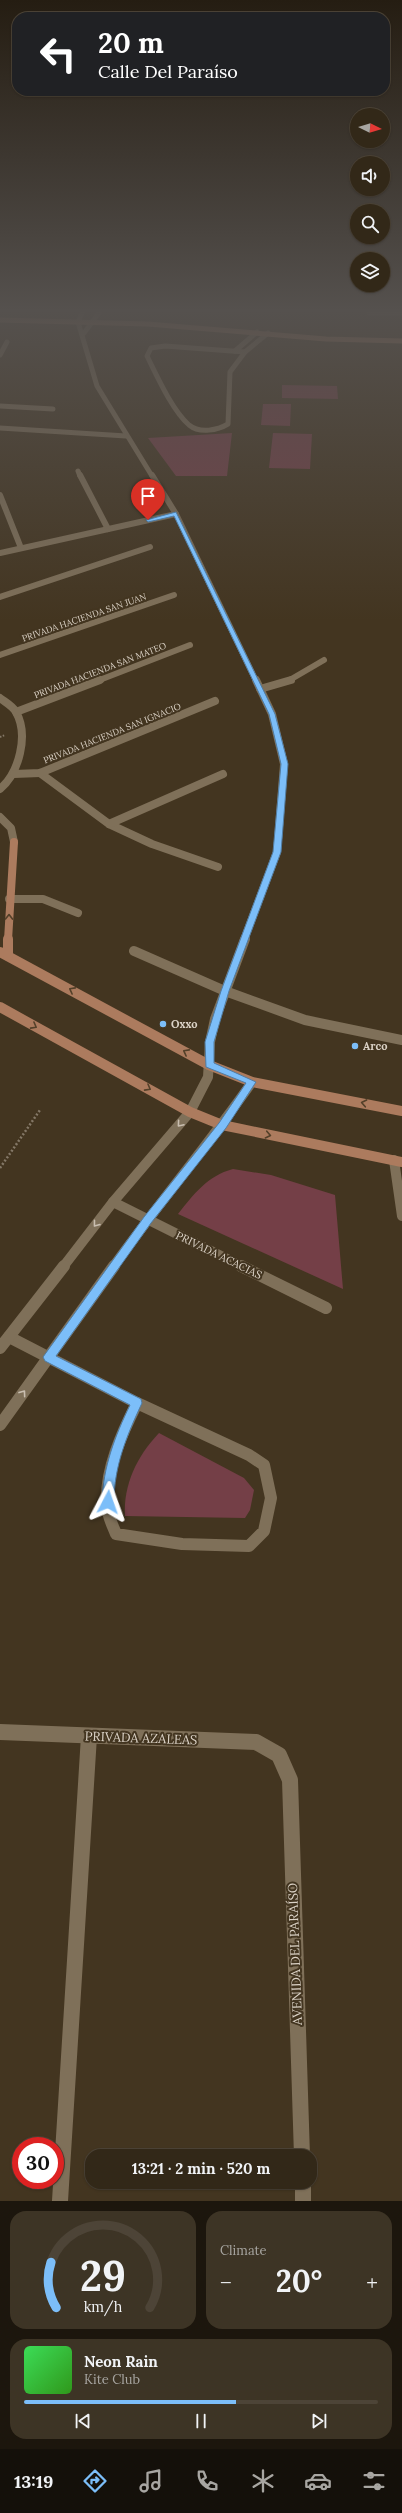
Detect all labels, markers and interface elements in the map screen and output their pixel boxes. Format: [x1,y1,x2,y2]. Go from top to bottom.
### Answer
text: 20 m [98,25,164,61]
icon: left [32,28,84,80]
text: Calle Del Paraíso [98,60,238,83]
north arrow [350,108,390,148]
map controls [350,108,390,292]
button: sound [350,156,390,196]
button: search [350,204,390,244]
button: layers [350,252,390,292]
pin [131,479,165,520]
icon: arrive [137,485,159,507]
street label: PRIVADA HACIENDA SAN JUAN [20,590,148,644]
street label: PRIVADA HACIENDA SAN MATEO [32,640,168,700]
street label: PRIVADA HACIENDA SAN IGNACIO [42,700,182,766]
one-way arrow [5,914,13,920]
one-way arrow [69,988,76,995]
place label: Oxxo [171,1017,198,1031]
marker: Oxxo [158,1019,168,1029]
one-way arrow [30,1021,37,1028]
place label: Arco [363,1039,387,1053]
marker: Arco [350,1041,360,1051]
one-way arrow [183,1050,190,1057]
one-way arrow [144,1084,151,1091]
one-way arrow [361,1100,367,1108]
one-way arrow [177,1119,184,1127]
one-way arrow [265,1130,271,1138]
one-way arrow [94,1219,101,1226]
street label: PRIVADA ACACIAS [174,1228,264,1282]
one-way arrow [18,1390,26,1397]
position arrow [87,1481,129,1523]
street label: PRIVADA AZALEAS [84,1728,198,1748]
street label: AVENIDA DEL PARAÍSO [284,1882,306,2027]
speed limit sign: 30 [12,2137,64,2189]
text: 13:21 · 2 min · 520 m [132,2159,270,2178]
text: Climate [220,2242,267,2259]
text: 29 [80,2249,126,2302]
text: 20° [276,2262,322,2300]
text: − [220,2268,232,2296]
text: + [366,2268,378,2296]
text: km/h [84,2298,123,2317]
text: Neon Rain [84,2352,158,2371]
text: Kite Club [84,2371,140,2388]
icon: previous [72,2410,94,2432]
icon: pause [190,2410,212,2432]
icon: next [308,2410,330,2432]
icon: directions [81,2467,109,2495]
icon: music [137,2467,165,2495]
icon: phone [193,2467,221,2495]
icon: climate [249,2467,277,2495]
icon: car [304,2467,332,2495]
icon: filters [360,2467,388,2495]
text: 13:19 [14,2470,53,2493]

